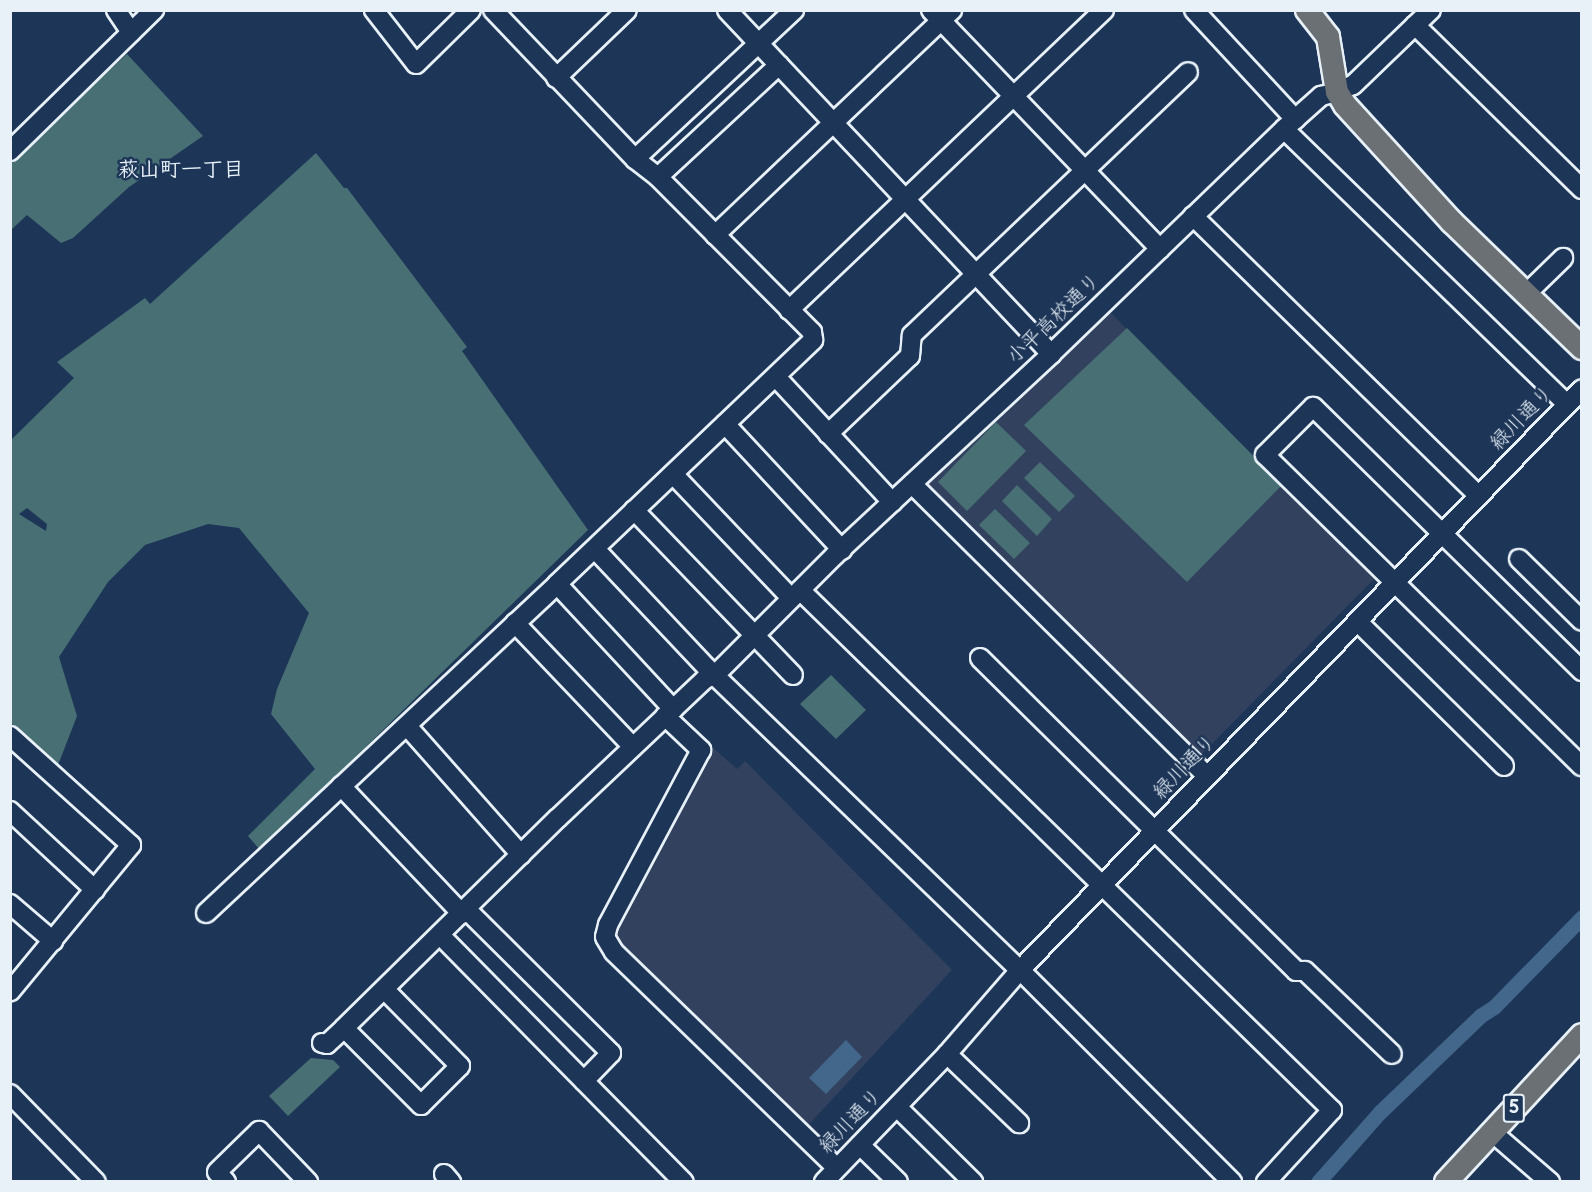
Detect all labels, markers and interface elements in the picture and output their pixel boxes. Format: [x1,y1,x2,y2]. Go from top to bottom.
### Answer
district label: 萩山町一丁目 [118,157,244,183]
street label: 小平高校通り [1003,269,1105,369]
street label: 緑川通り [1486,381,1558,455]
street label: 緑川通り [1149,730,1221,804]
street label: 緑川通り [815,1084,887,1158]
road number: 5 [1502,1093,1526,1123]

